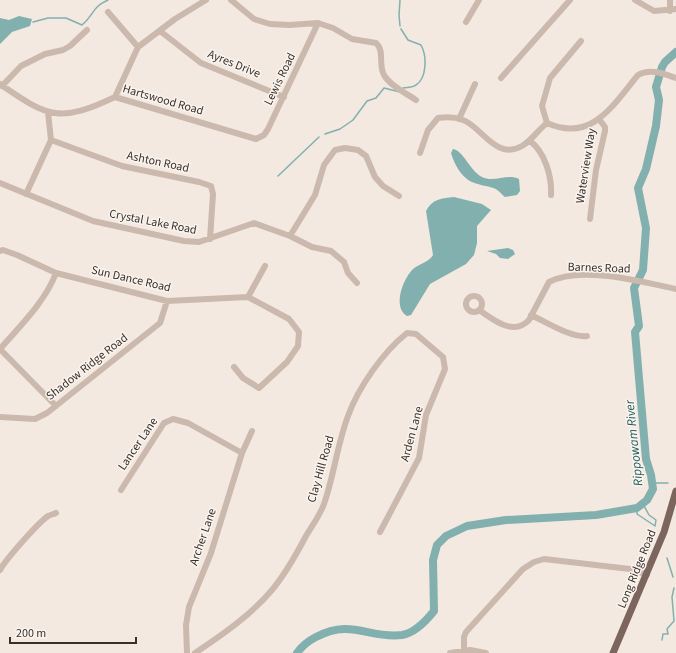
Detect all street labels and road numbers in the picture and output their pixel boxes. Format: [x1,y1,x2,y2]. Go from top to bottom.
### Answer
street label: Ayres Drive [205,46,263,82]
street label: Lewis Road [260,50,300,108]
street label: Hartswood Road [121,80,205,120]
street label: Waterview Way [572,127,600,205]
street label: Ashton Road [125,147,191,177]
street label: Crystal Lake Road [108,205,198,239]
street label: Barnes Road [567,258,631,278]
street label: Sun Dance Road [90,262,172,296]
street label: Shadow Ridge Road [43,330,131,404]
street label: Arden Lane [396,404,428,464]
street label: Lancer Lane [114,414,162,474]
street label: Clay Hill Road [303,433,339,505]
street label: Archer Lane [185,506,221,568]
street label: Long Ridge Road [613,527,661,611]

